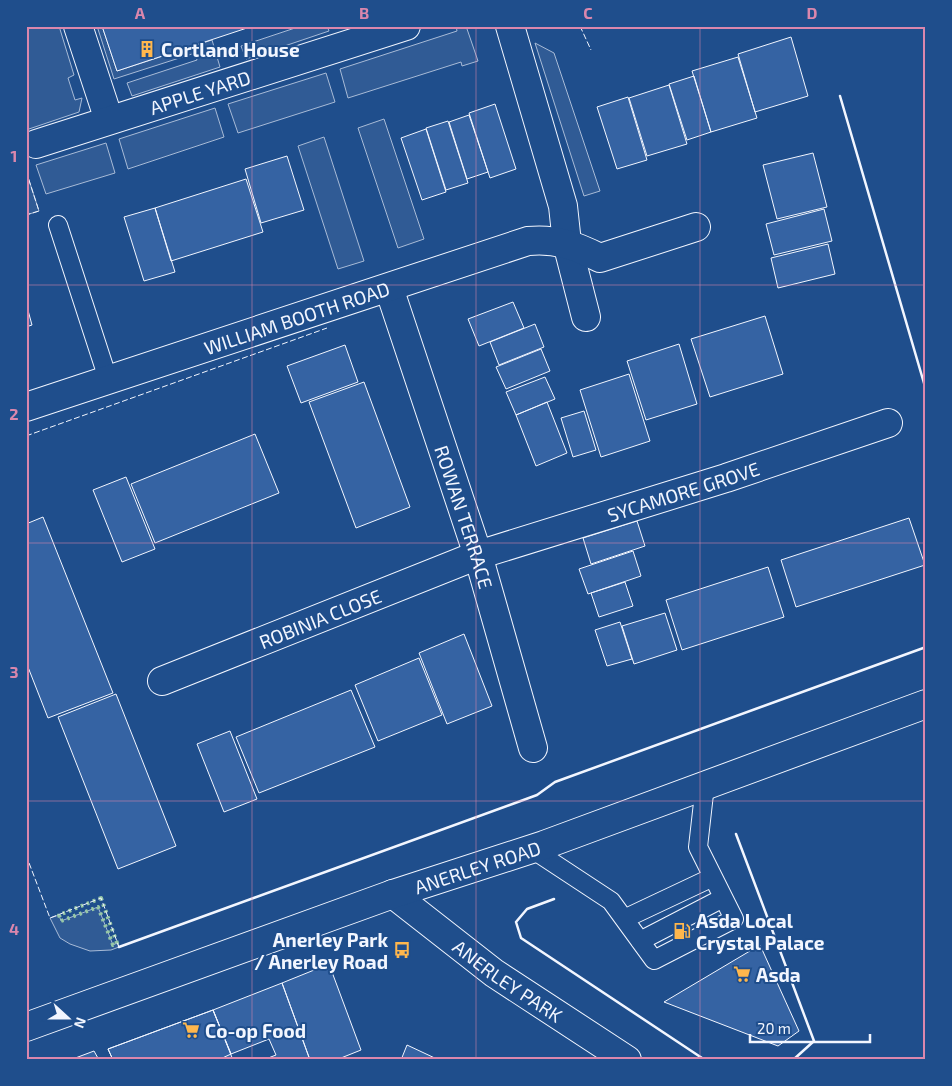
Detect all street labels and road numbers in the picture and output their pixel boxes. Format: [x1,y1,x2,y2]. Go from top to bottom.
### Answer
street label: APPLE YARD [147,65,253,119]
street label: WILLIAM BOOTH ROAD [201,276,392,359]
street label: ROWAN TERRACE [431,442,498,591]
street label: SYCAMORE GROVE [604,456,762,526]
street label: ROBINIA CLOSE [255,583,384,653]
street label: ANERLEY ROAD [411,835,543,898]
street label: ANERLEY PARK [449,934,567,1026]

